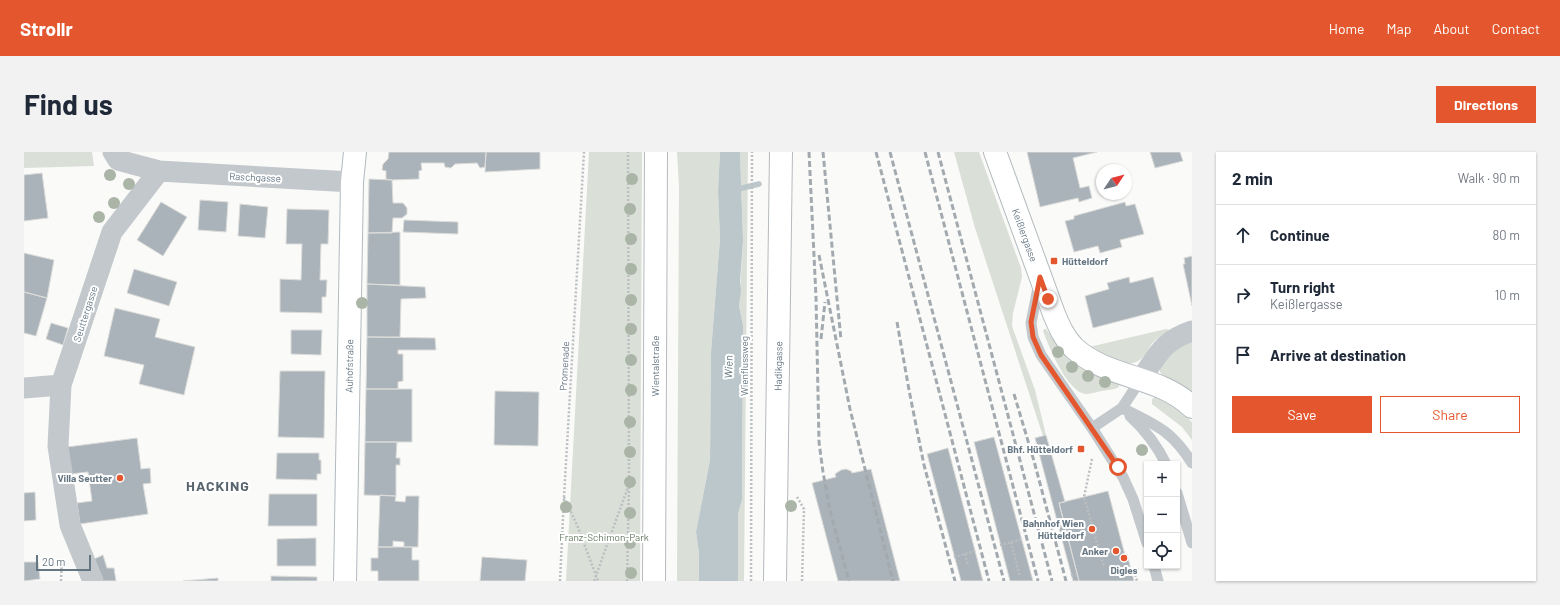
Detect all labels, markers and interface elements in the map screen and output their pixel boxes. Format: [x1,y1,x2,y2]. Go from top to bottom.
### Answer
text: Strollr [20,17,73,40]
text: Home [1329,20,1365,37]
text: Map [1387,20,1411,37]
text: About [1433,20,1470,37]
text: Contact [1492,20,1540,37]
button: Directions [1436,86,1536,123]
text: Find us [24,87,113,121]
north arrow [1096,164,1132,200]
text: 2 min [1232,168,1273,188]
street label: Raschgasse [229,170,281,184]
text: Walk · 90 m [1458,170,1520,186]
street label: Keißlergasse [1010,207,1040,263]
icon: ahead [1232,224,1254,246]
text: Continue [1270,226,1330,244]
text: 80 m [1493,227,1520,243]
place label: Hütteldorf [1062,255,1108,267]
marker: Hütteldorf [1049,256,1059,266]
text: Turn right [1270,278,1335,296]
icon: right [1232,284,1254,306]
street label: Seuttergasse [70,285,100,343]
text: 10 m [1495,287,1520,303]
route end [1039,290,1057,308]
text: Keißlergasse [1270,296,1343,312]
street label: Wientalstraße [649,335,661,397]
street label: Wienflussweg [738,336,750,396]
street label: Auhofstraße [343,339,355,393]
street label: Promenade [557,341,571,391]
street label: Hadikgasse [772,341,784,391]
icon: arrive [1232,344,1254,366]
text: Arrive at destination [1270,346,1406,364]
water label: Wien [721,355,735,379]
button: Save [1232,396,1372,433]
button: Share [1380,396,1520,433]
place label: Bhf. Hütteldorf [1007,443,1073,455]
marker: Bhf. Hütteldorf [1076,444,1086,454]
route start [1109,458,1127,476]
map controls [1144,461,1180,569]
button: + [1144,461,1180,497]
place label: Villa Seutter [57,472,112,484]
marker: Villa Seutter [115,473,125,483]
district label: HACKING [186,477,250,494]
button: − [1144,497,1180,533]
place label: Bahnhof Wien Hütteldorf [1023,517,1084,541]
marker: Bahnhof Wien Hütteldorf [1087,524,1097,534]
park label: Franz-Schimon-Park [559,531,649,543]
button: locate [1144,533,1180,569]
place label: Anker [1082,545,1108,557]
marker: Anker [1111,546,1121,556]
scale bar [36,553,91,572]
marker: Digles [1119,553,1129,563]
text: 20 m [42,555,65,568]
place label: Digles [1110,564,1138,576]

